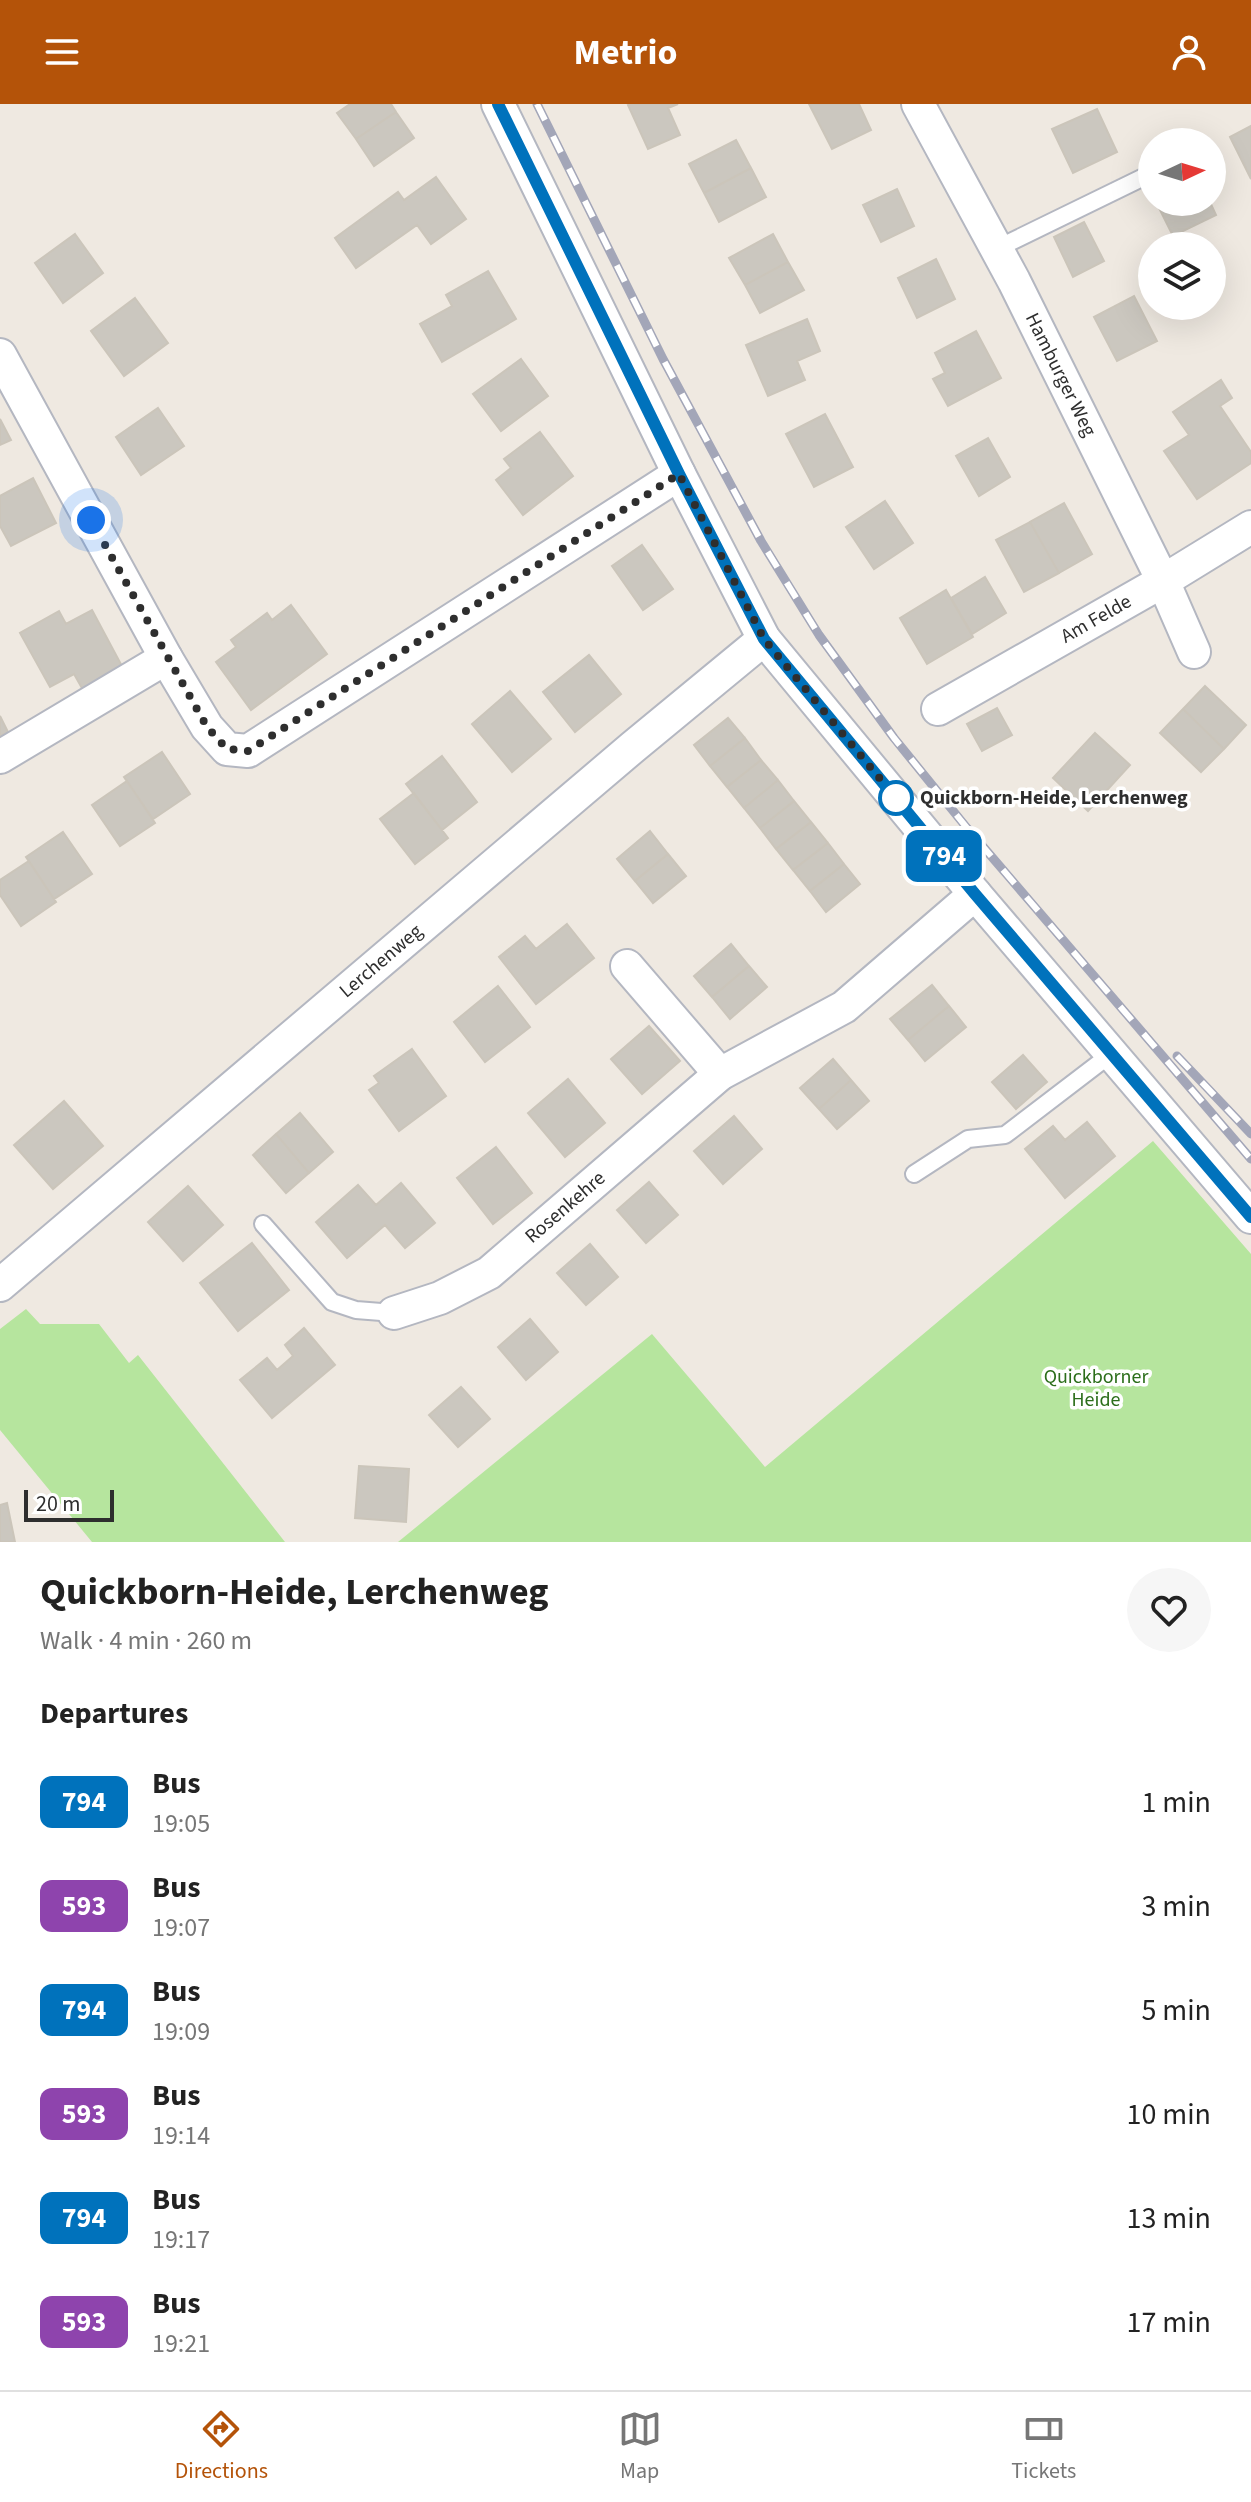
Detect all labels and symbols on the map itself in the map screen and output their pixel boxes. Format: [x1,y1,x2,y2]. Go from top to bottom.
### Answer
north arrow [1138,128,1226,216]
street label: Hamburger Weg [1018,308,1103,441]
your location [71,500,111,540]
street label: Am Felde [1056,588,1137,650]
marker: Quickborn-Heide, Lerchenweg [879,781,913,815]
place label: Quickborn-Heide, Lerchenweg [920,784,1188,812]
line badge: 794 [898,830,990,882]
street label: Lerchenweg [333,918,429,1005]
street label: Rosenkehre [519,1165,612,1250]
park label: Quickborner Heide [1044,1363,1148,1414]
scale bar [24,1486,114,1522]

